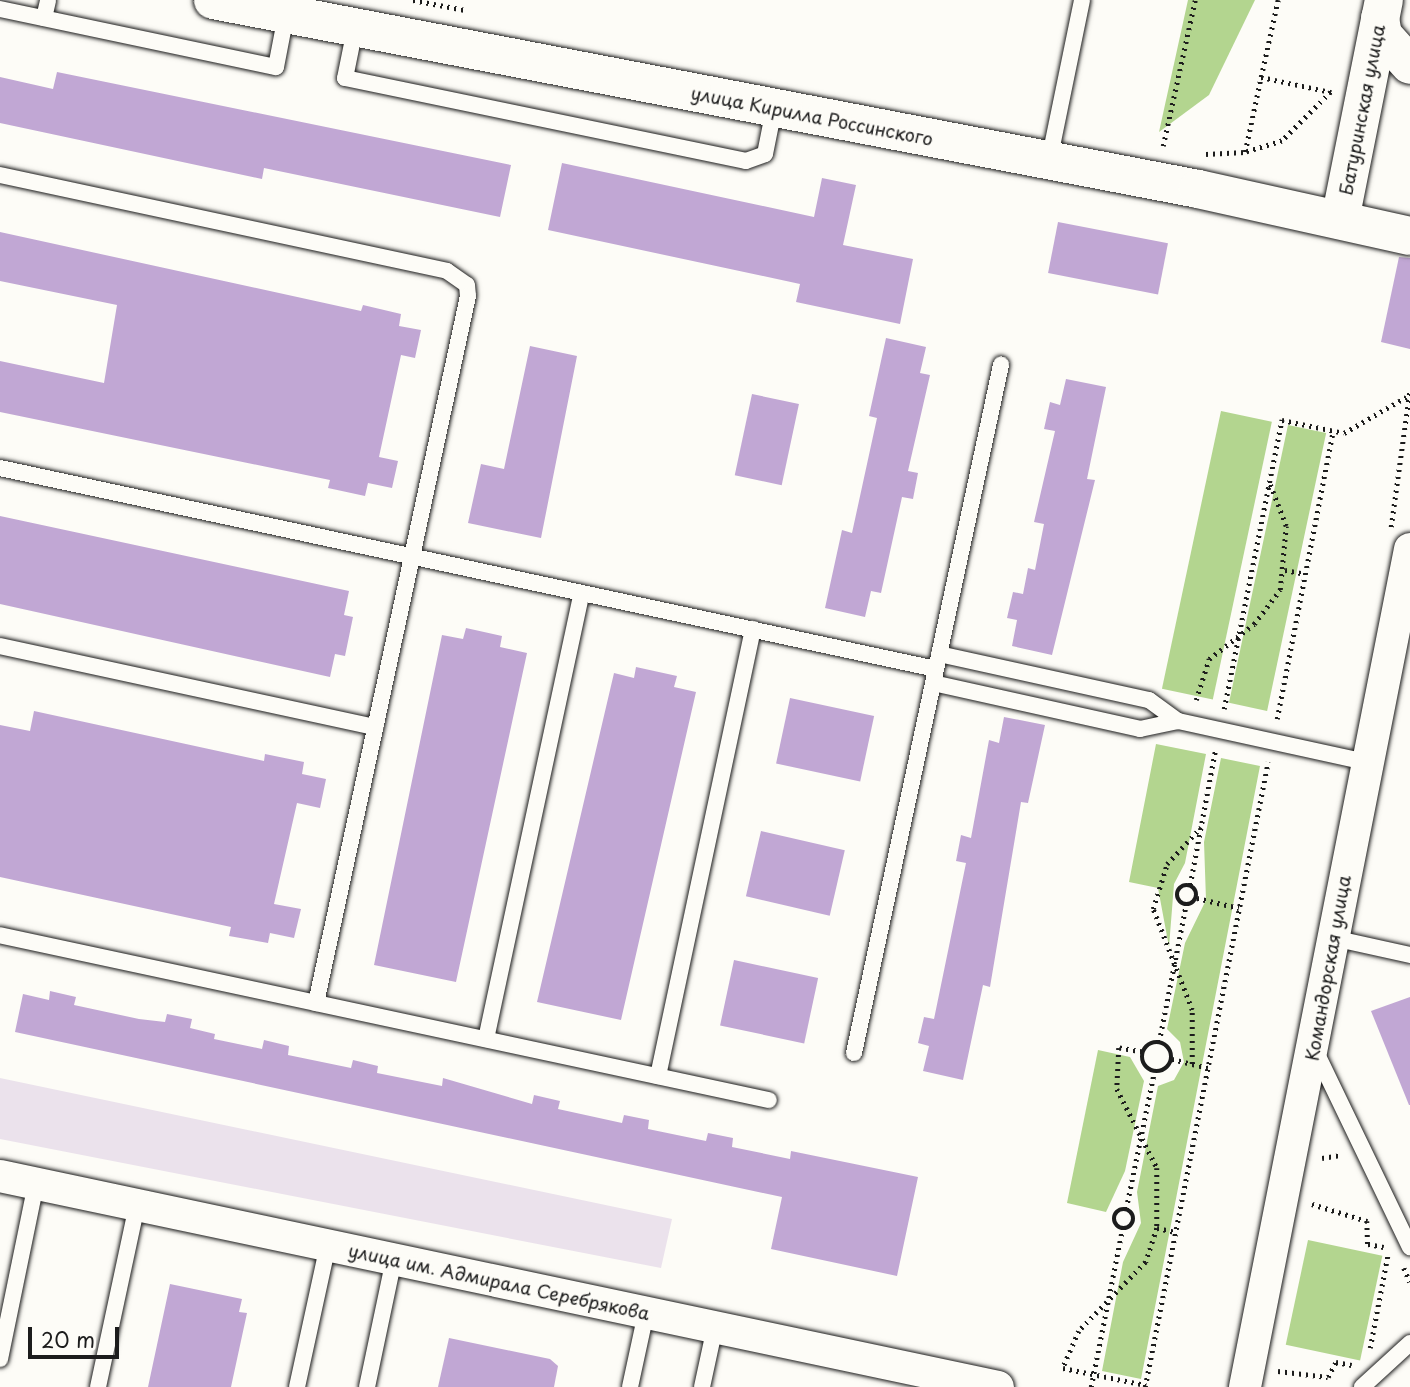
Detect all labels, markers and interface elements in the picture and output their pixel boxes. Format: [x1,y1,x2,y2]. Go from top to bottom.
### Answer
street label: Батуринская улица [1335,22,1389,198]
street label: улица Кирилла Россинского [689,82,935,150]
street label: Командорская улица [1301,873,1355,1063]
street label: улица им. Адмирала Серебрякова [345,1239,653,1325]
scale bar [32,1314,122,1358]
text: 20 m [41,1323,95,1355]

